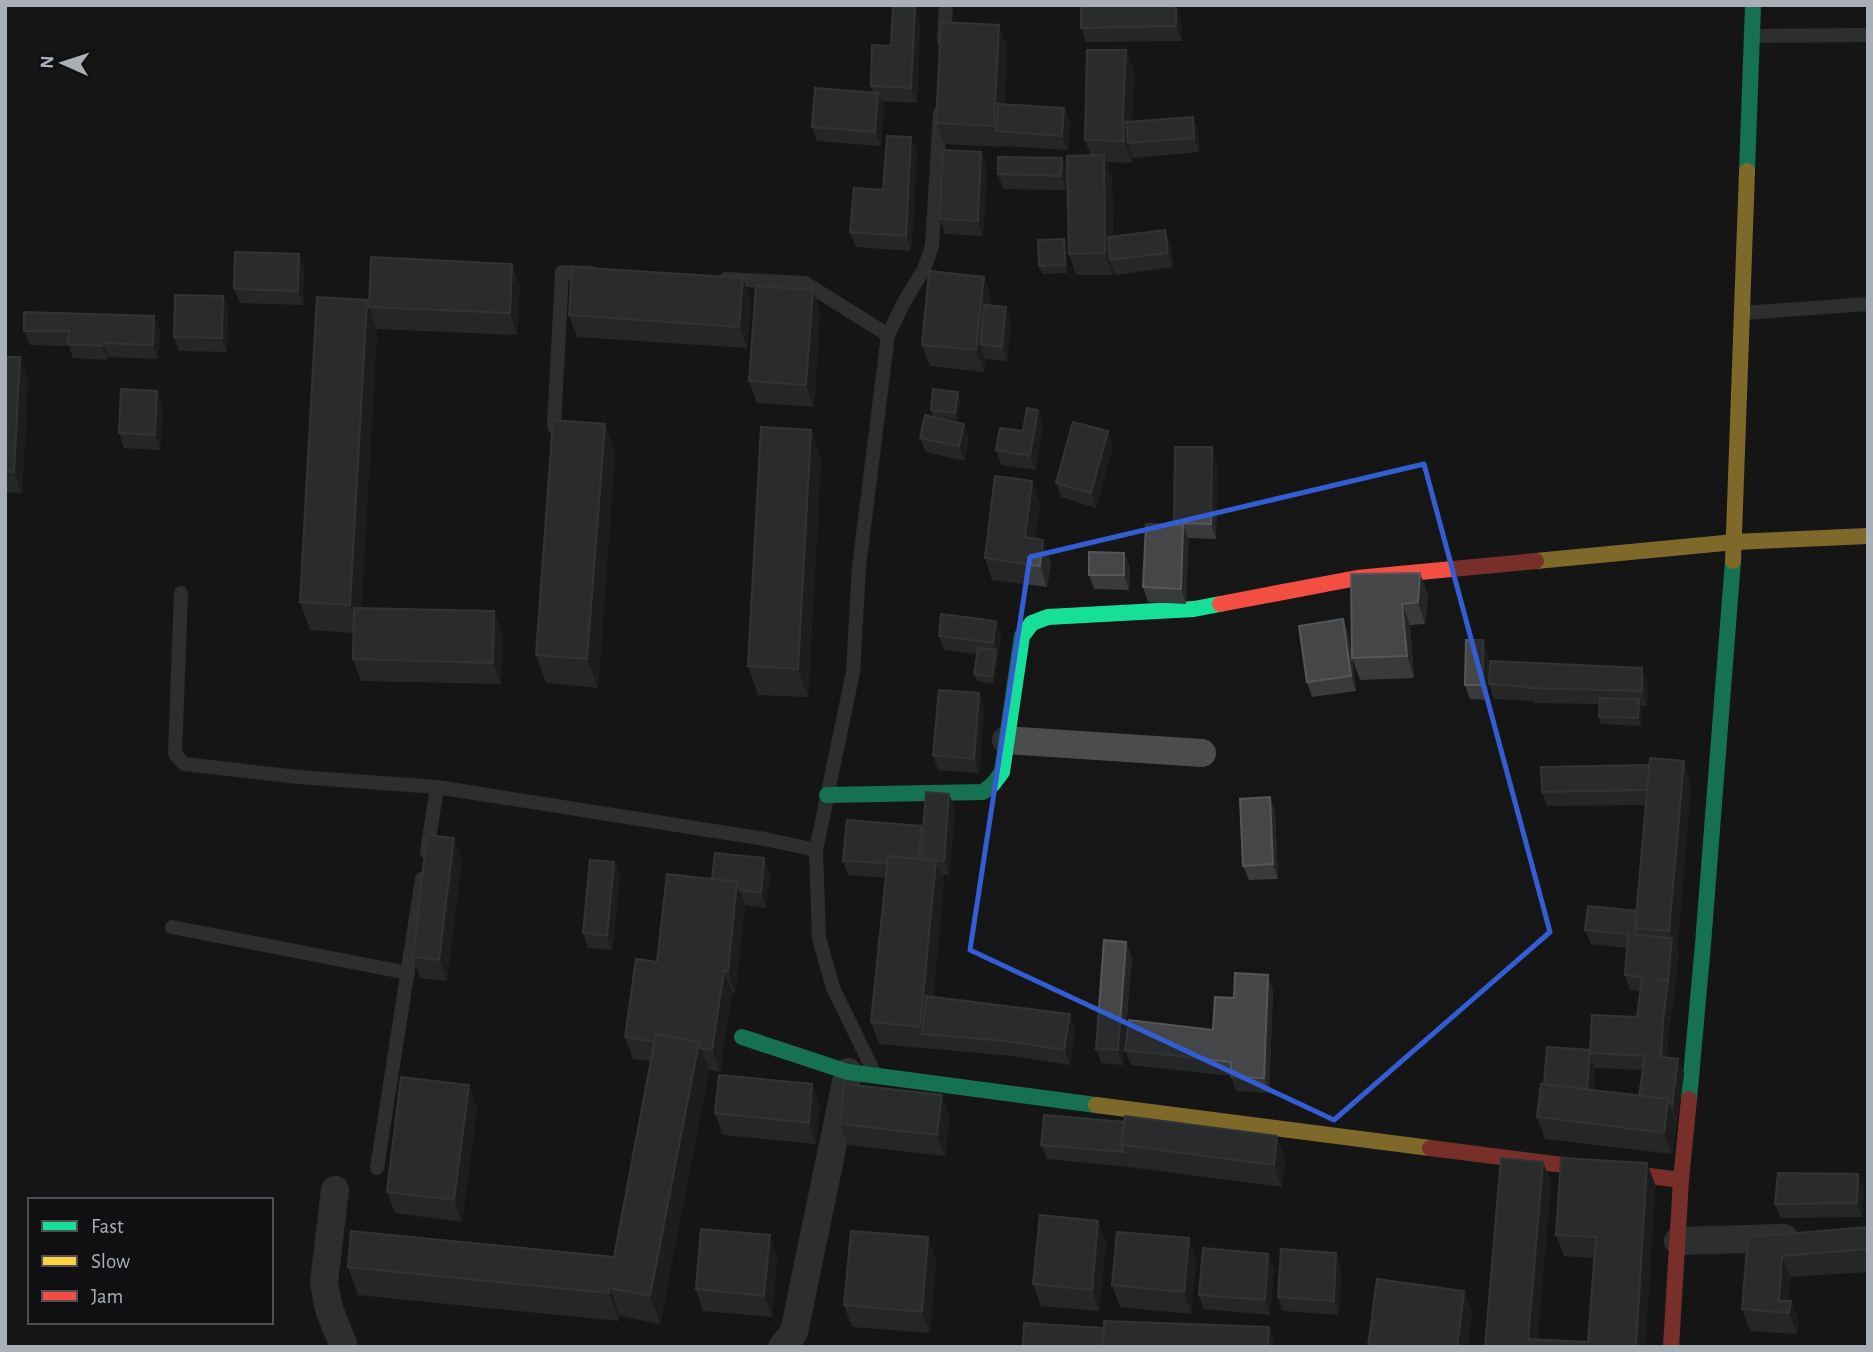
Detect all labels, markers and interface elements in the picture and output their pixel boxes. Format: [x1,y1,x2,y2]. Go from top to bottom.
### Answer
north arrow [28,28,98,98]
text: N [38,55,57,69]
legend [28,1198,273,1324]
text: Fast [91,1216,124,1237]
text: Slow [91,1251,130,1272]
text: Jam [91,1286,123,1307]

